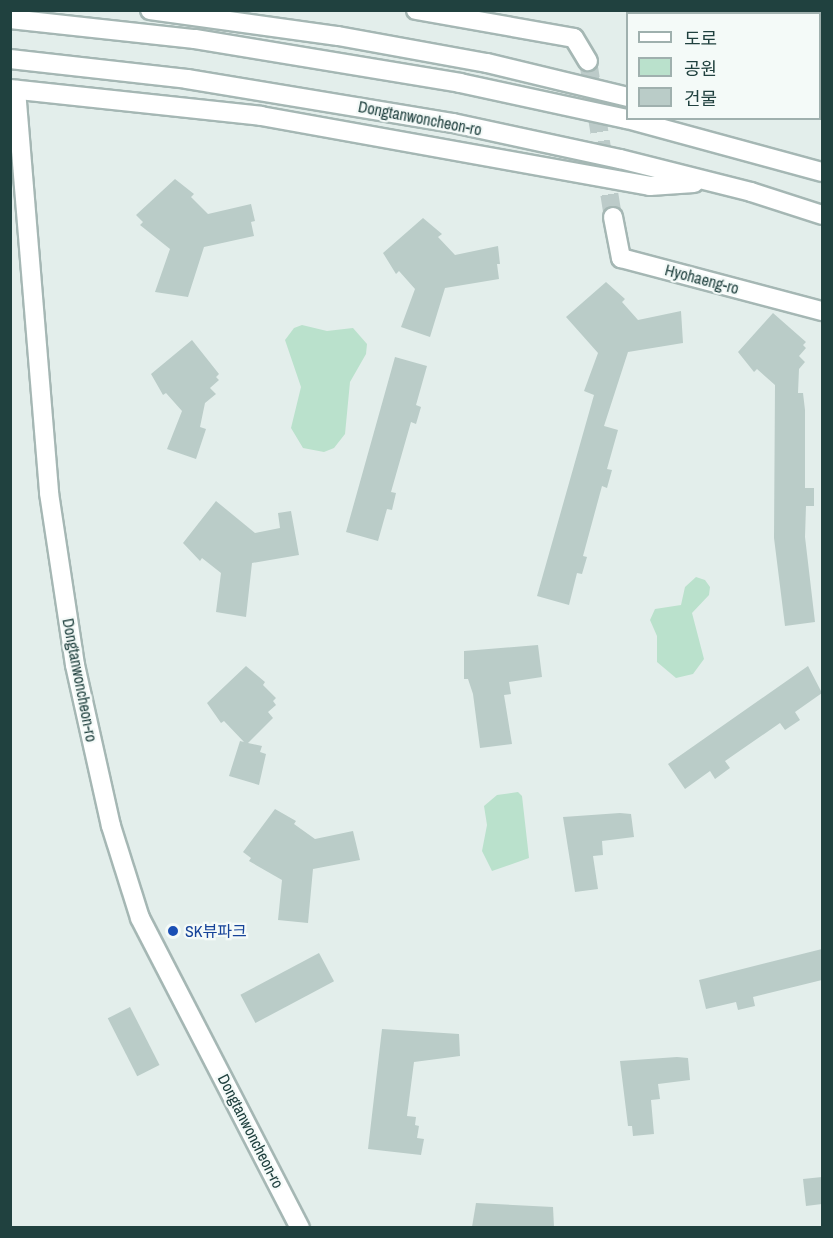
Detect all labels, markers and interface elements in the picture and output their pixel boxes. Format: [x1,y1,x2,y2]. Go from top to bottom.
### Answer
legend [626,12,821,120]
text: 도로 [684,26,717,51]
text: 공원 [684,56,717,81]
text: 건물 [684,86,717,111]
street label: Dongtanwoncheon-ro [357,97,483,139]
street label: Hyohaeng-ro [663,260,741,298]
street label: Dongtanwoncheon-ro [59,617,101,743]
place label: SK뷰파크 [185,921,247,941]
marker: SK뷰파크 [166,924,180,938]
street label: Dongtanwoncheon-ro [214,1071,288,1191]

